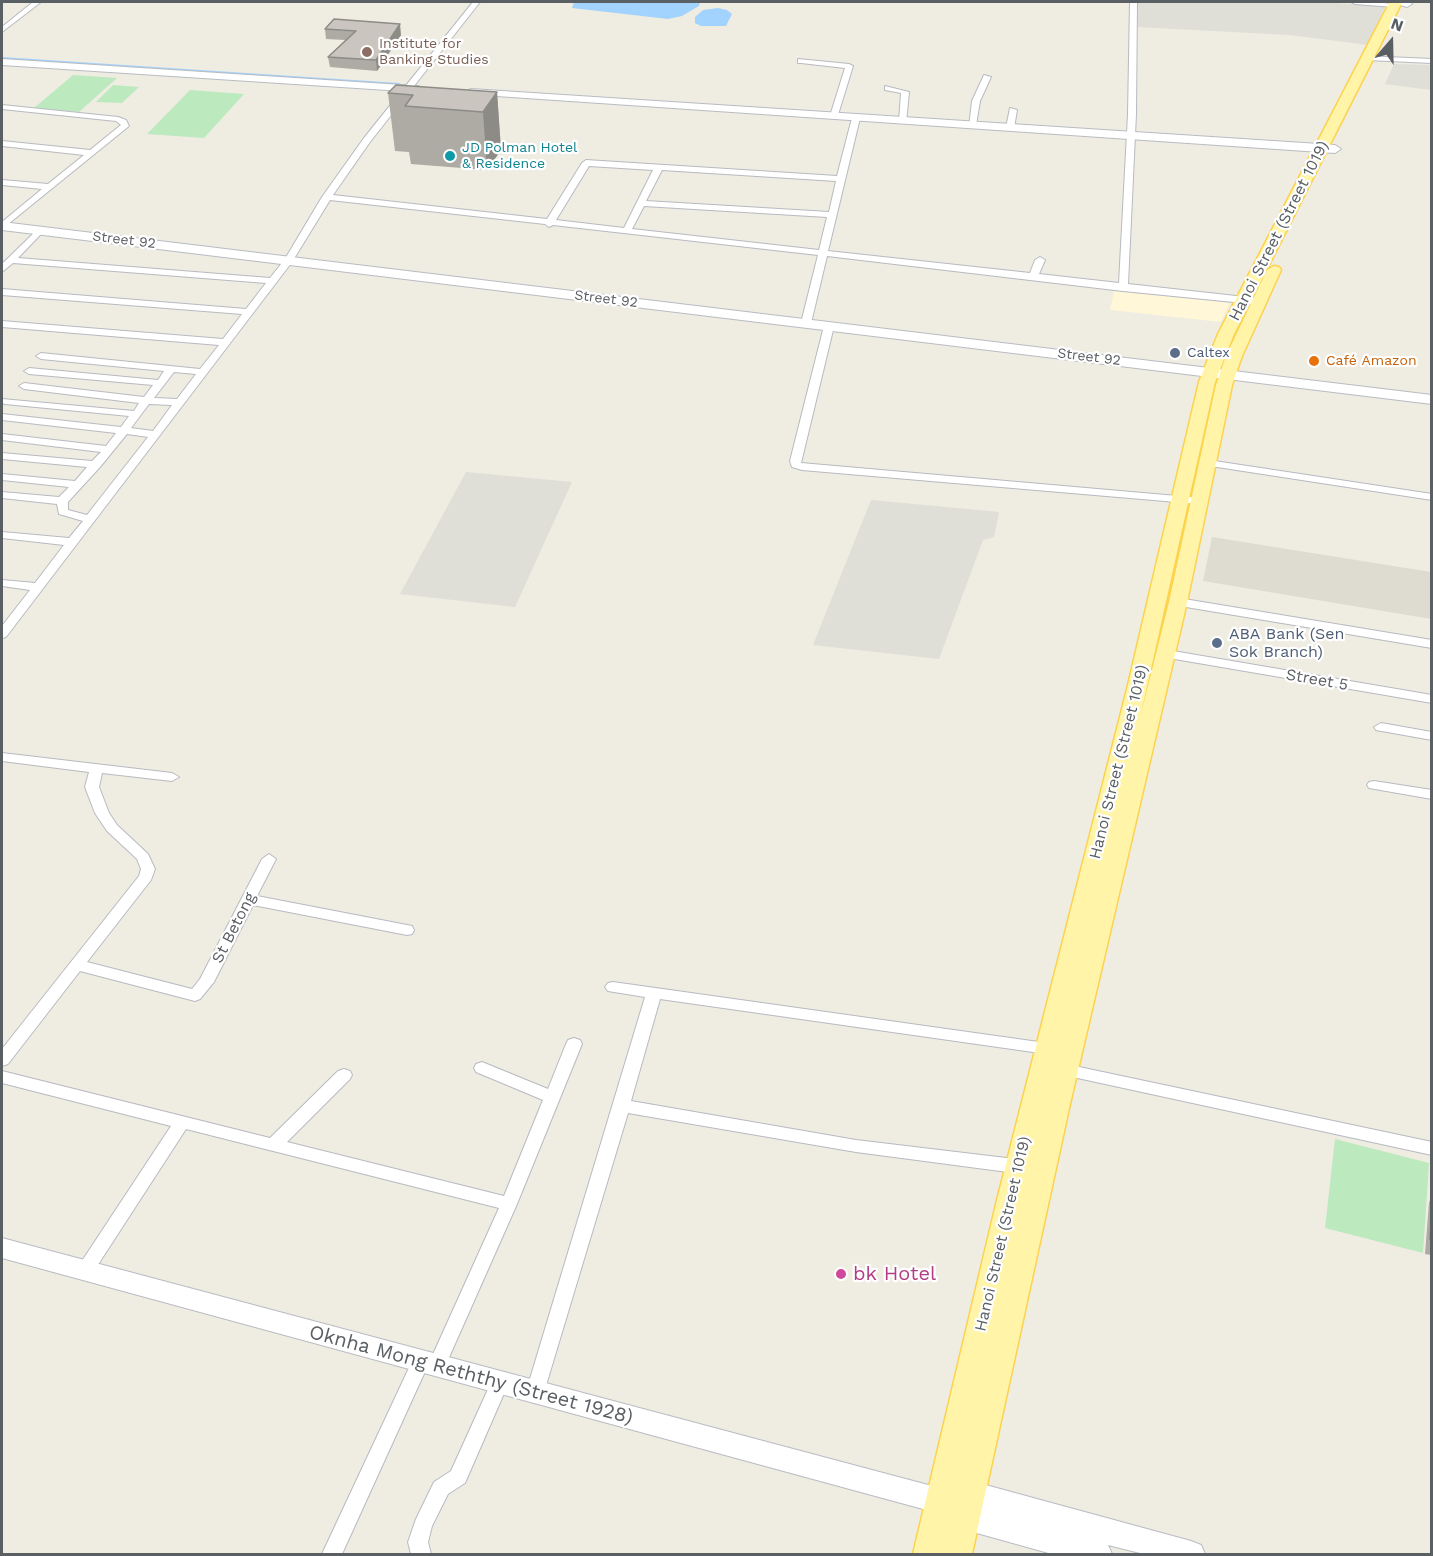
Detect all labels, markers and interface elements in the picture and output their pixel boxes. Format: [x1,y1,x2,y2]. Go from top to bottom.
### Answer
north arrow [1361,12,1421,72]
text: N [1388,14,1406,36]
place label: Institute for Banking Studies [379,36,489,68]
marker: Institute for Banking Studies [360,45,374,59]
street label: Hanoi Street (Street 1019) [1225,138,1333,324]
place label: JD Polman Hotel & Residence [462,140,577,172]
marker: JD Polman Hotel & Residence [443,149,457,163]
street label: Street 92 [91,228,157,252]
street label: Street 92 [573,287,639,311]
street label: Street 92 [1056,345,1122,369]
place label: Caltex [1187,345,1230,361]
marker: Caltex [1168,346,1182,360]
place label: Café Amazon [1326,353,1417,369]
marker: Café Amazon [1307,354,1321,368]
place label: ABA Bank (Sen Sok Branch) [1229,624,1344,662]
marker: ABA Bank (Sen Sok Branch) [1210,636,1224,650]
street label: Hanoi Street (Street 1019) [1086,663,1152,861]
street label: Street 5 [1284,665,1350,695]
street label: St Betong [208,890,260,966]
street label: Hanoi Street (Street 1019) [971,1135,1035,1333]
place label: bk Hotel [853,1262,936,1286]
marker: bk Hotel [834,1267,848,1281]
street label: Oknha Mong Reththy (Street 1928) [306,1320,636,1430]

